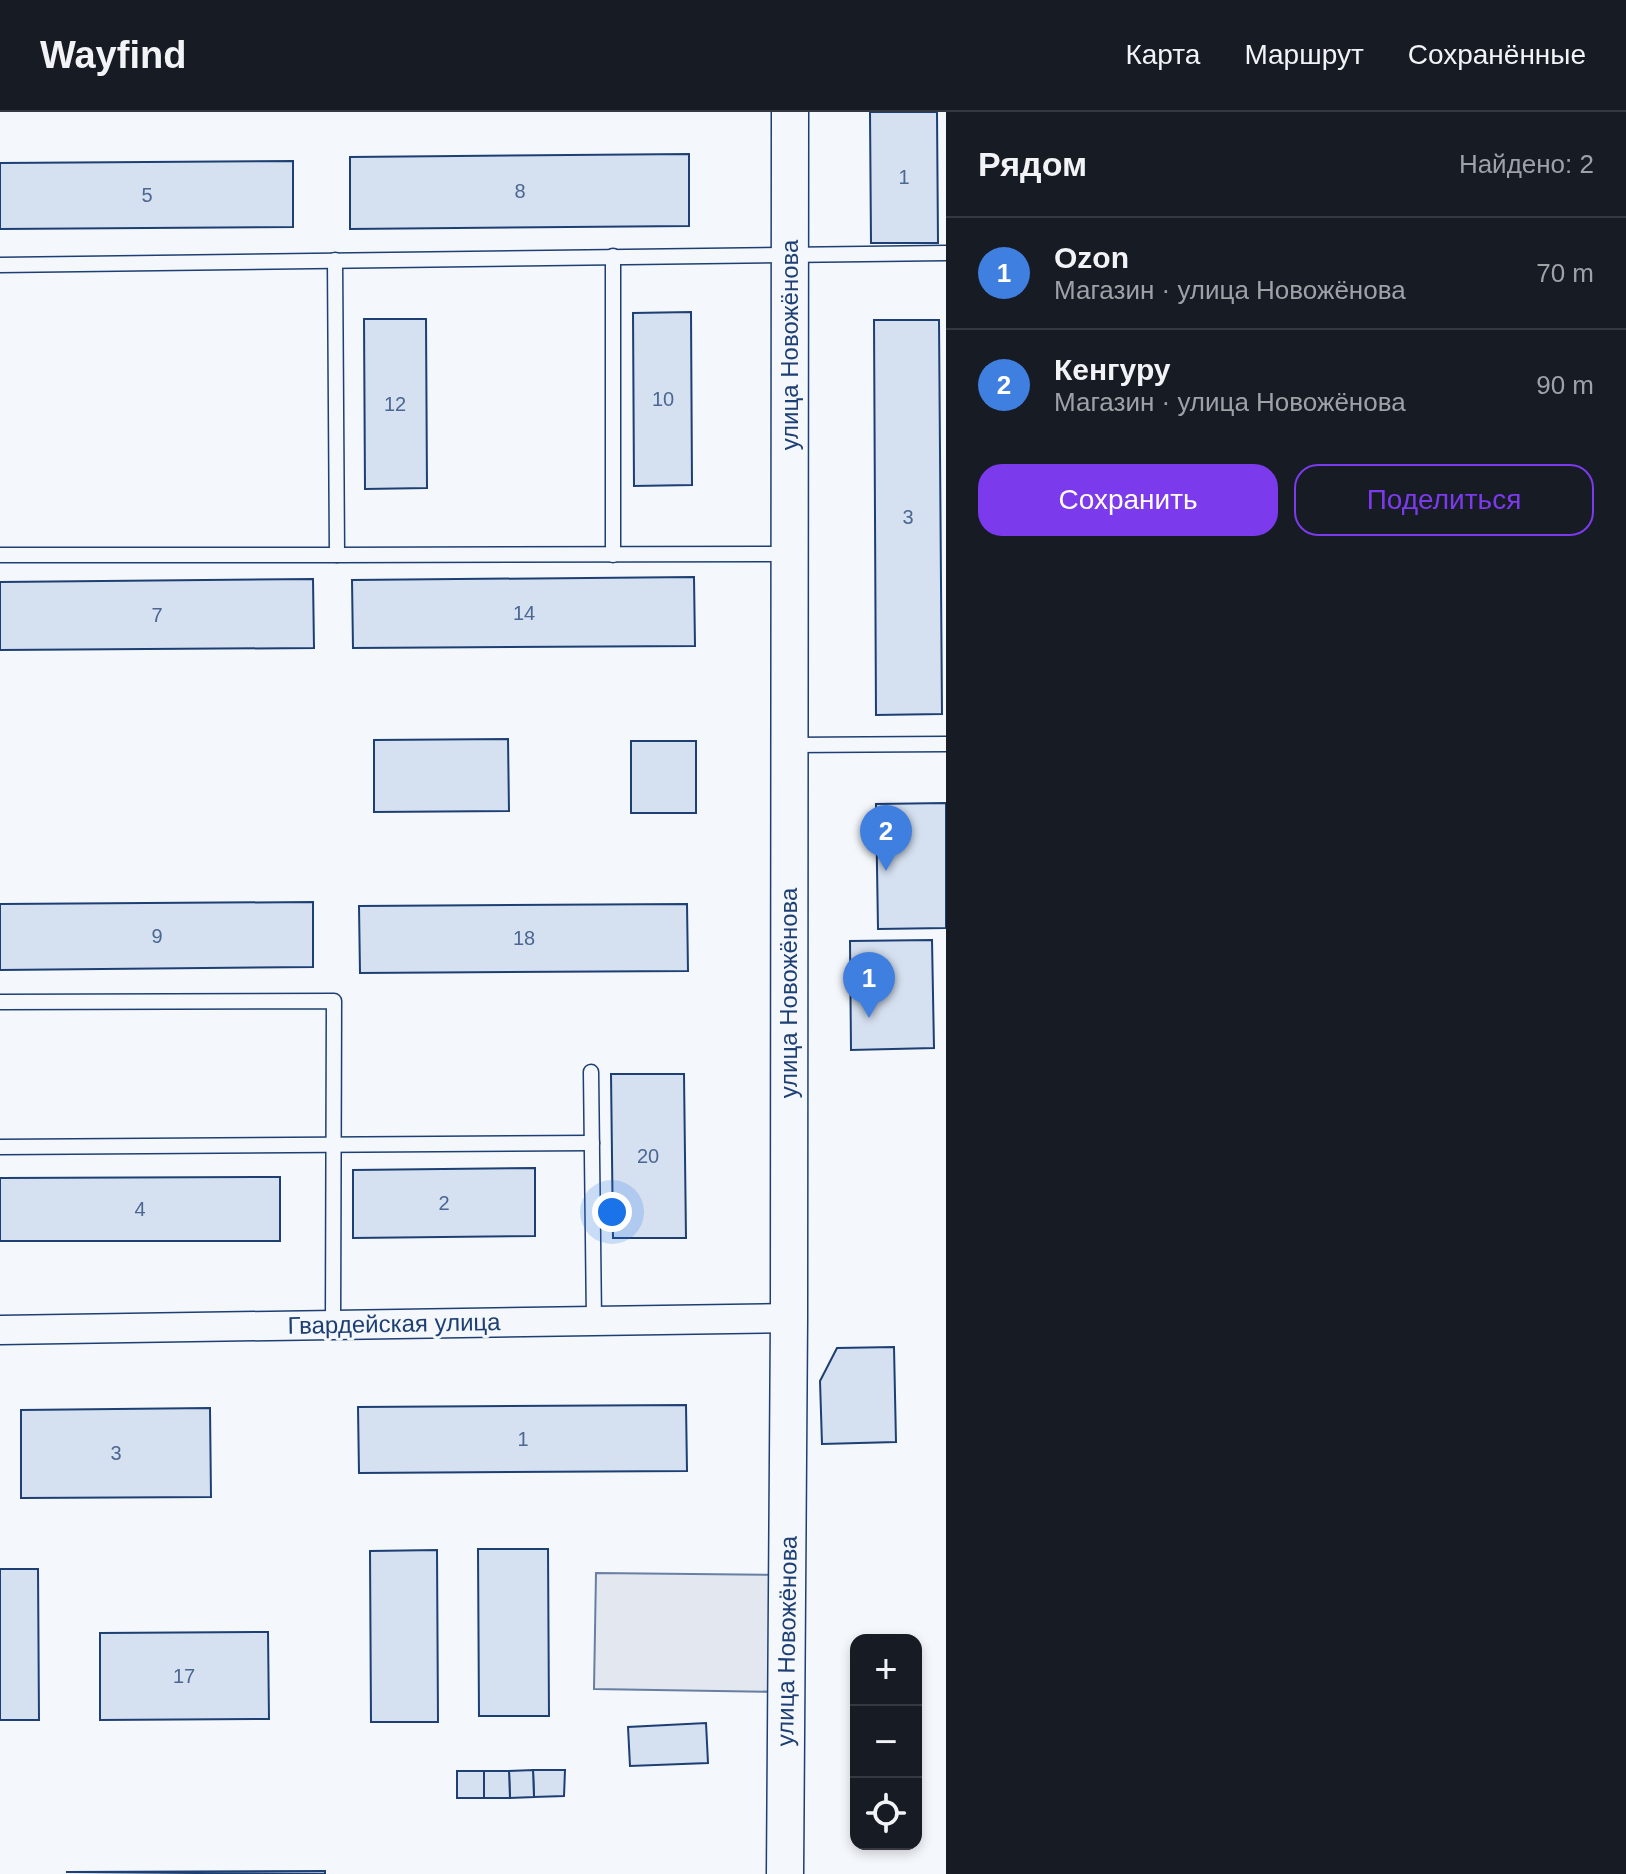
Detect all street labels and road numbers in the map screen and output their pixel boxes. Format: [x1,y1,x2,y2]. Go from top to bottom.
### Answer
street label: улица Новожёнова [776,239,803,450]
street label: улица Новожёнова [775,887,802,1098]
street label: Гвардейская улица [287,1308,501,1339]
street label: улица Новожёнова [771,1535,802,1747]

